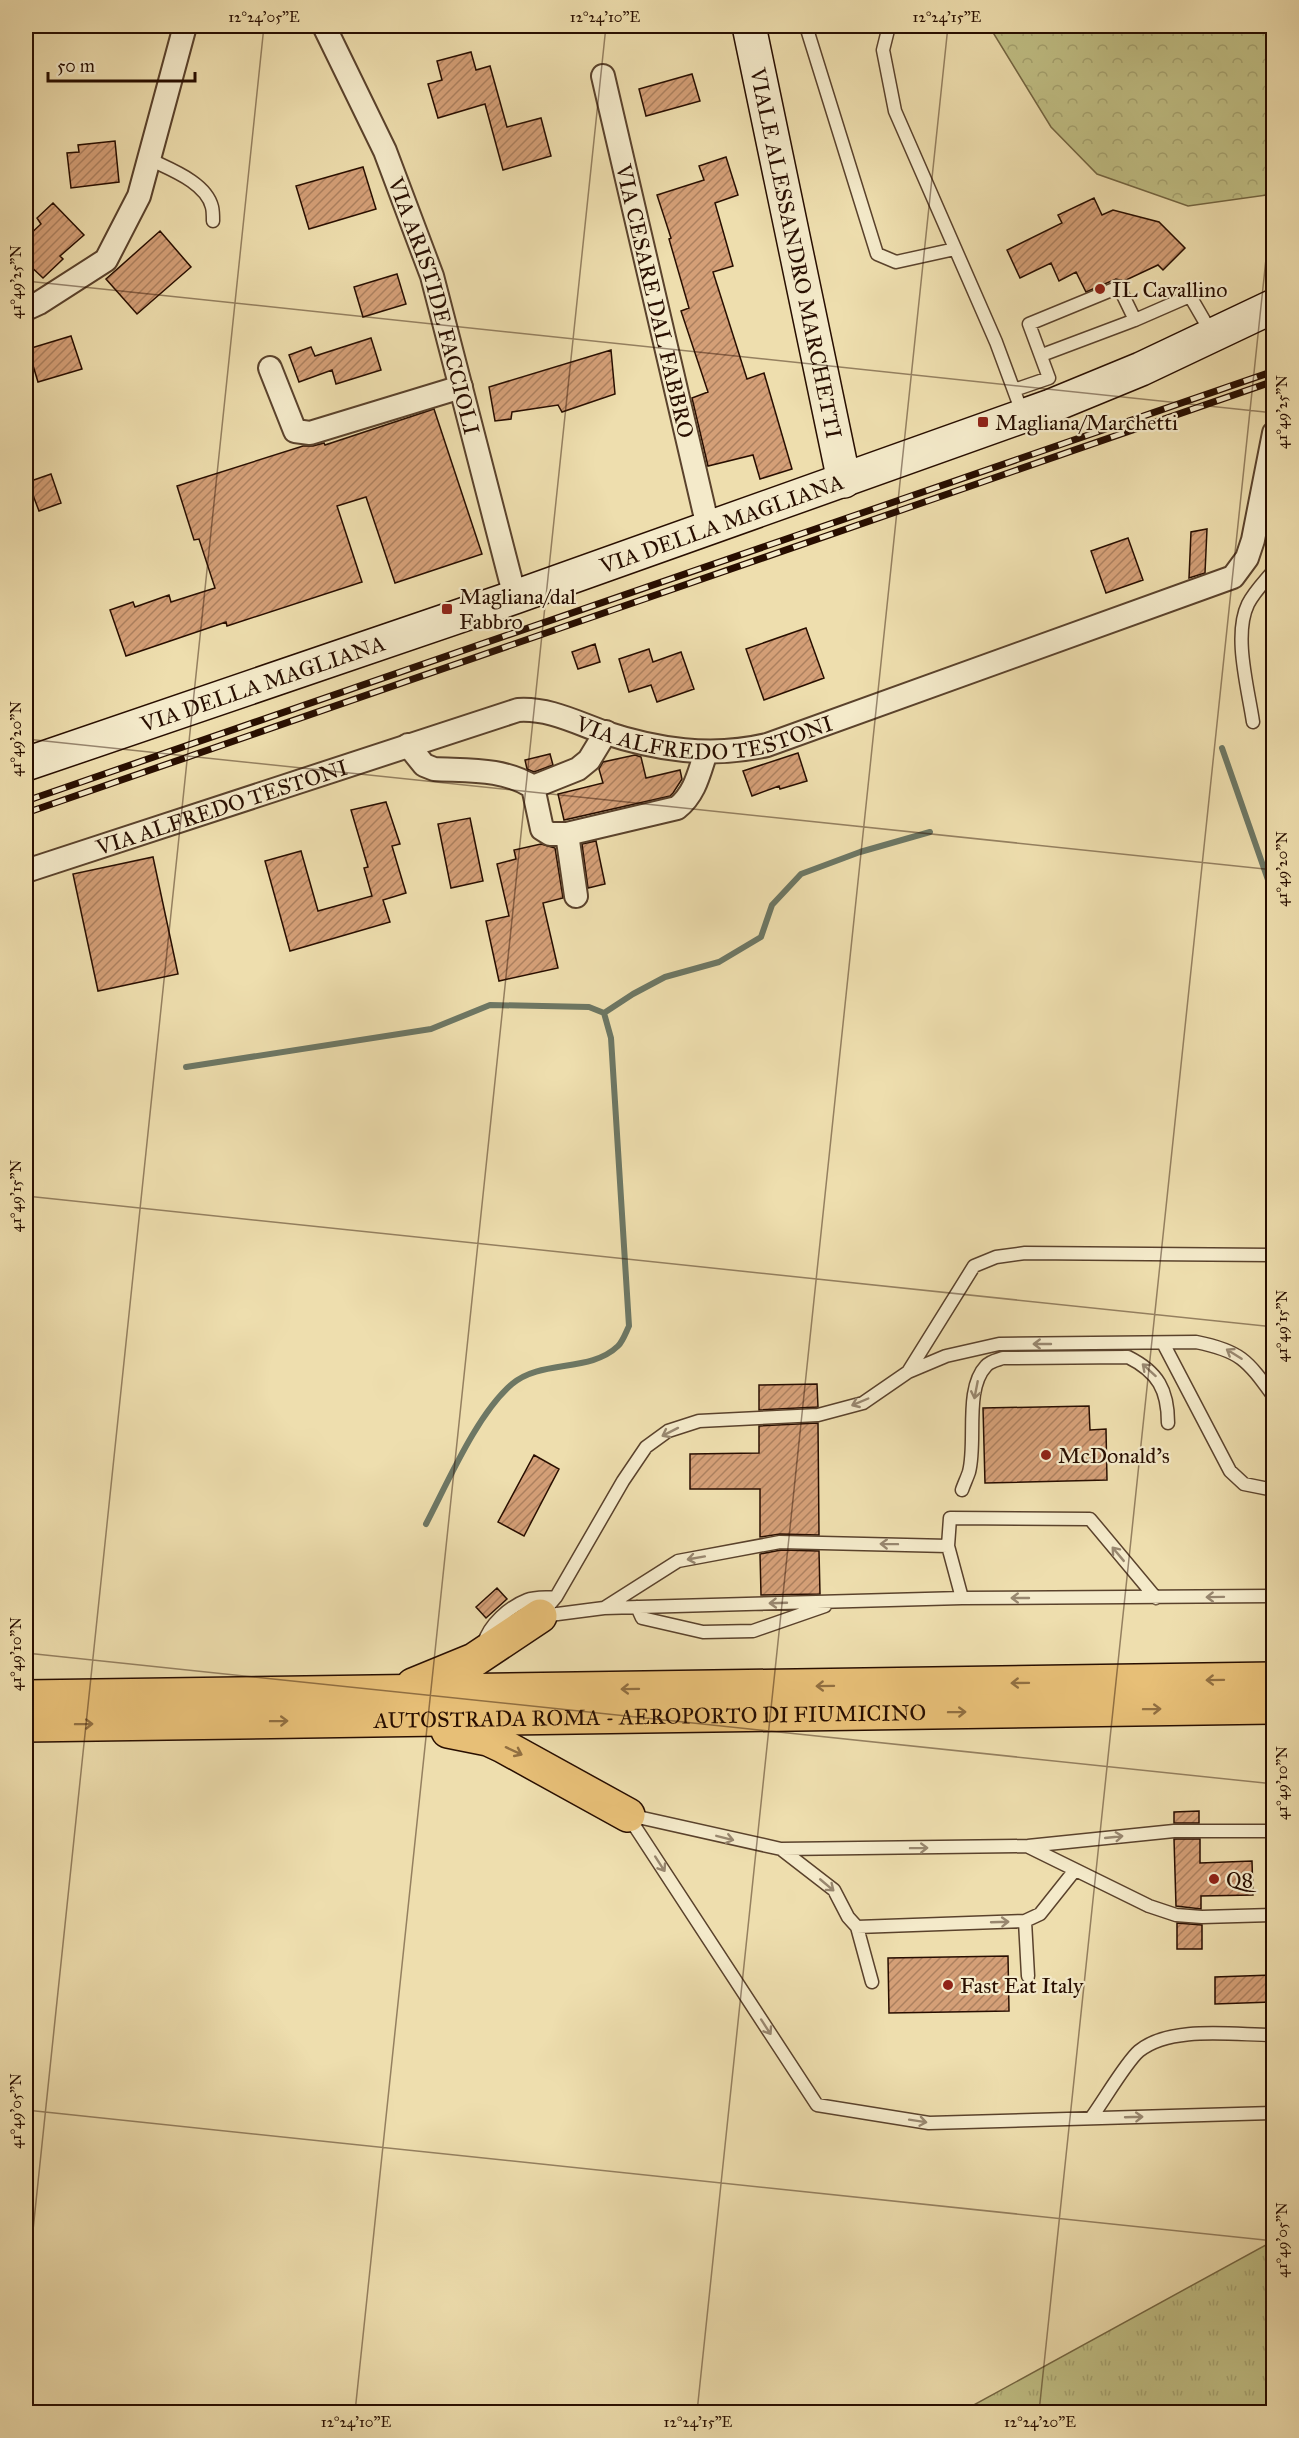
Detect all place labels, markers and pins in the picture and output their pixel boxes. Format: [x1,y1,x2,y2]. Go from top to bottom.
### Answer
place label: IL Cavallino [1112,276,1227,303]
marker: IL Cavallino [1093,282,1107,296]
place label: Magliana/Marchetti [995,409,1178,436]
marker: Magliana/Marchetti [976,415,990,429]
place label: Magliana/dal Fabbro [459,583,576,635]
marker: Magliana/dal Fabbro [440,602,454,616]
place label: McDonald's [1058,1442,1170,1469]
marker: McDonald's [1039,1448,1053,1462]
place label: Q8 [1226,1866,1257,1893]
marker: Q8 [1207,1872,1221,1886]
place label: Fast Eat Italy [960,1972,1084,1999]
marker: Fast Eat Italy [941,1978,955,1992]

